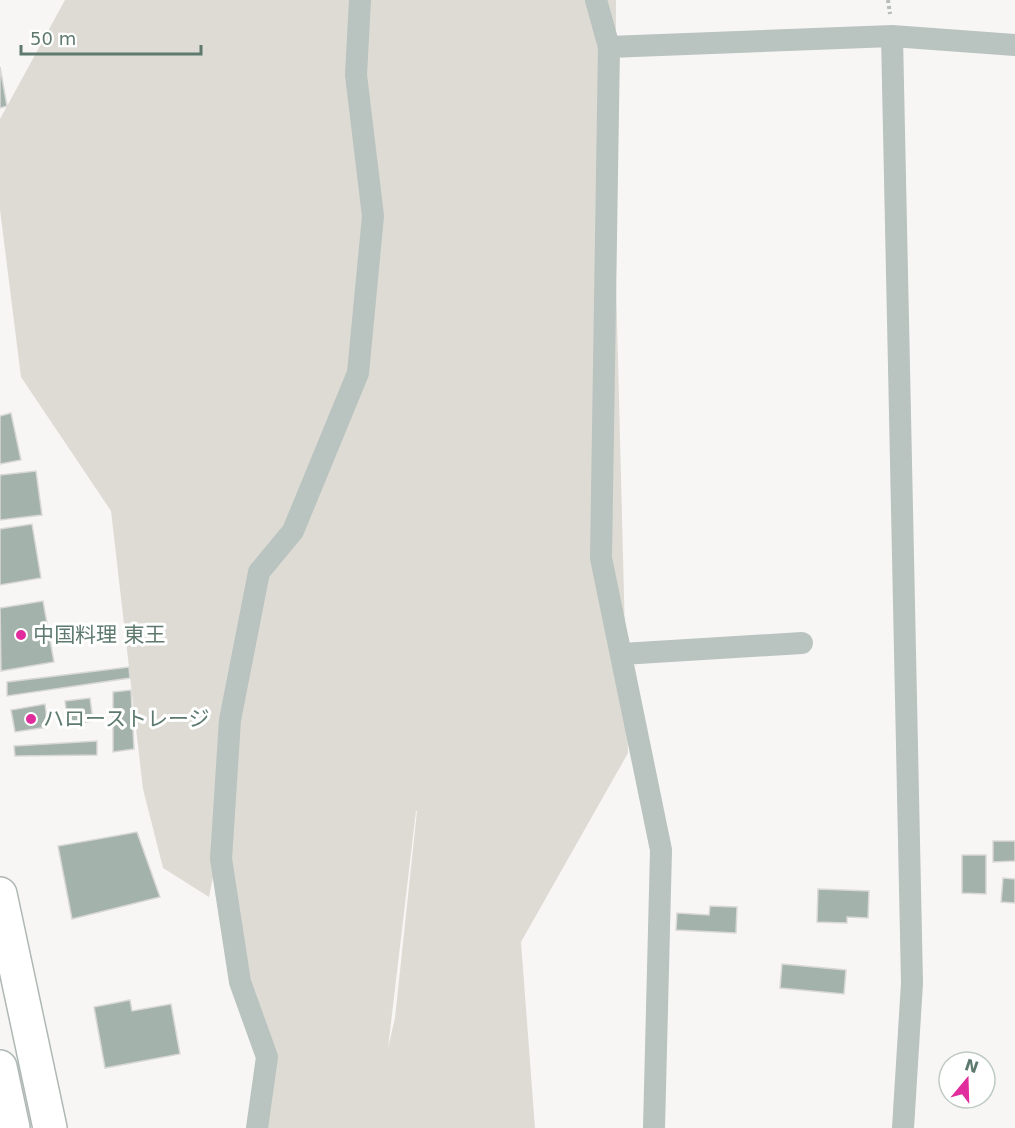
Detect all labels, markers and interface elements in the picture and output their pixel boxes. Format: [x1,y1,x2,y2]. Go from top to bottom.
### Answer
scale bar [21,18,201,56]
text: 50 m [30,28,76,49]
place label: 中国料理 東王 [33,623,166,647]
marker: 中国料理 東王 [14,628,28,642]
place label: ハローストレージ [43,707,210,731]
marker: ハローストレージ [24,712,38,726]
north arrow [937,1050,997,1110]
text: N [962,1055,981,1077]

